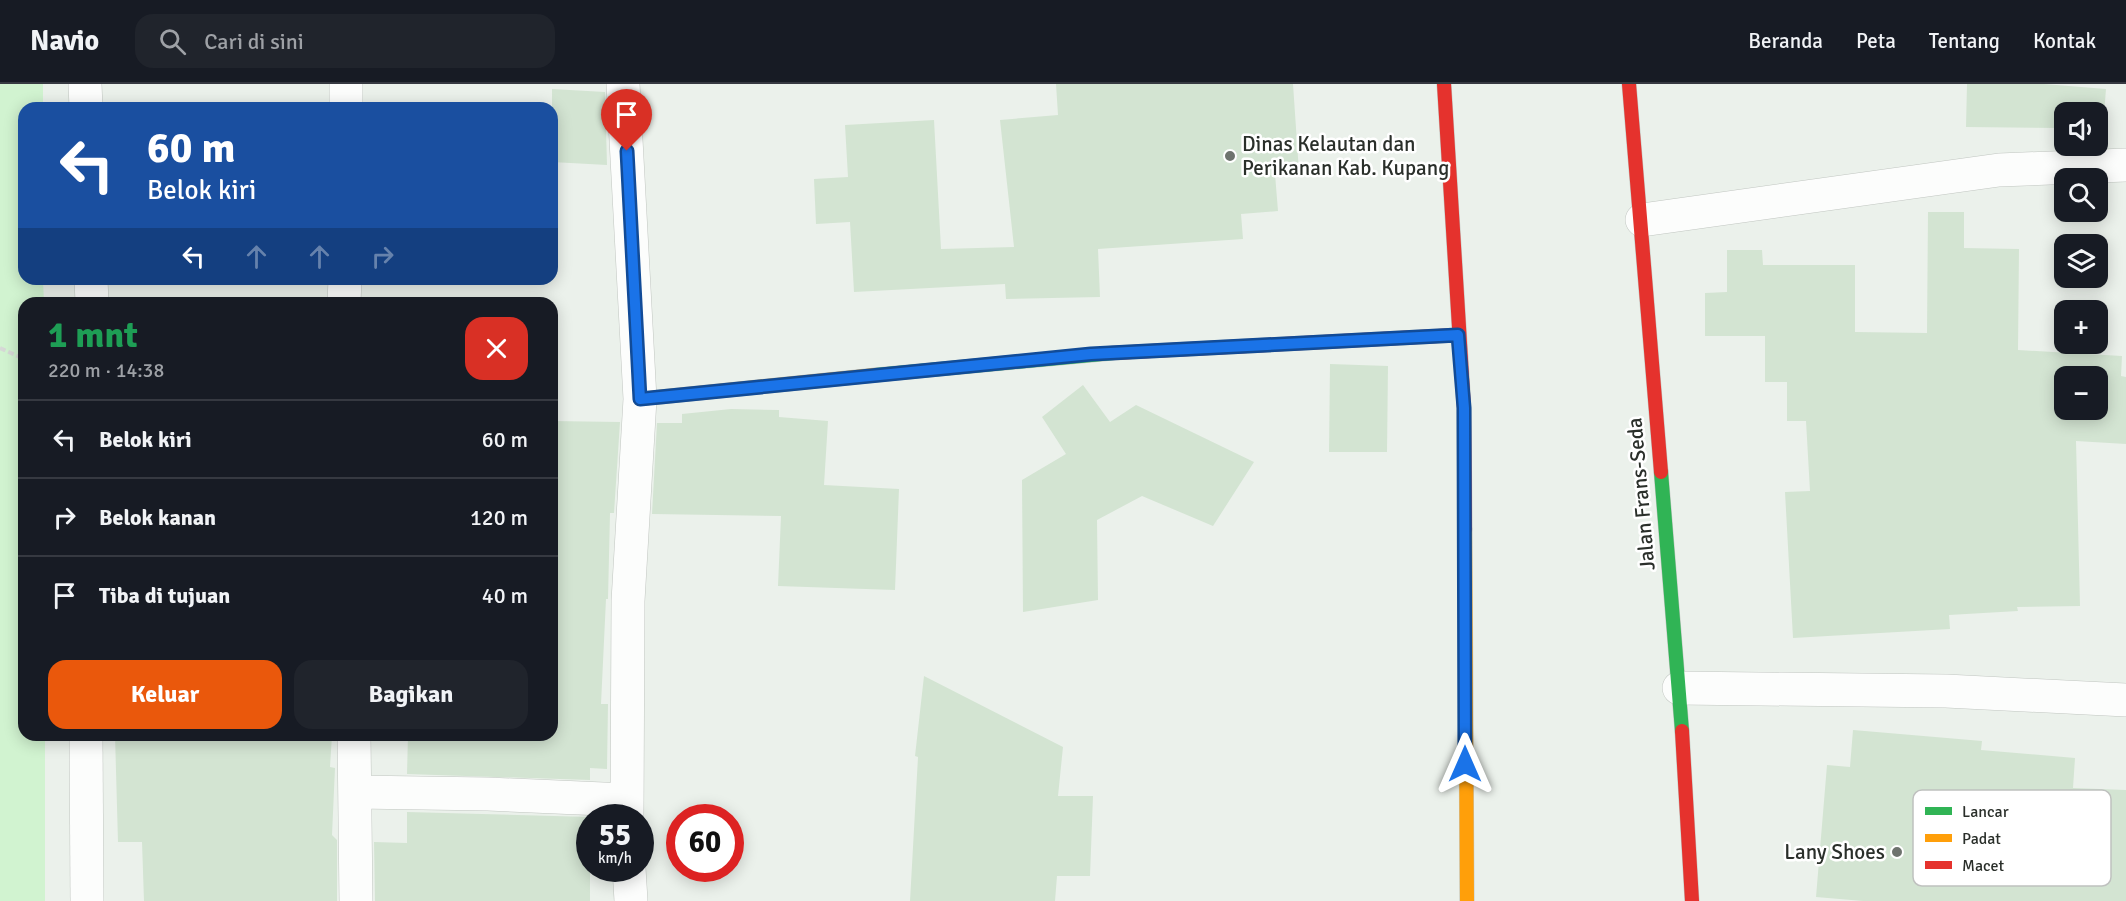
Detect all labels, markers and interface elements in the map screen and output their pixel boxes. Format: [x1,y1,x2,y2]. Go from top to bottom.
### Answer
search box [135,14,555,68]
text: Navio [30,24,99,58]
icon: search [156,25,189,58]
text: Cari di sini [204,28,304,55]
text: Beranda [1748,28,1823,54]
text: Peta [1856,28,1896,54]
text: Tentang [1929,28,2000,54]
text: Kontak [2033,28,2096,54]
pin [601,89,652,151]
icon: arrive [610,98,643,131]
map controls [2054,102,2108,420]
button: sound [2054,102,2108,156]
text: 60 m [147,123,236,174]
icon: left [48,126,126,204]
place label: Dinas Kelautan dan Perikanan Kab. Kupang [1242,131,1449,181]
marker: Dinas Kelautan dan Perikanan Kab. Kupang [1223,149,1237,163]
button: search [2054,168,2108,222]
text: Belok kiri [147,174,256,207]
button: layers [2054,234,2108,288]
icon: left [177,240,210,273]
icon: ahead [240,240,273,273]
icon: ahead [303,240,336,273]
icon: right [366,240,399,273]
button: + [2054,300,2108,354]
text: 1 mnt [48,313,138,358]
button: close [465,317,528,380]
text: 220 m · 14:38 [48,358,164,383]
button: − [2054,366,2108,420]
street label: Jalan Frans-Seda [1621,417,1661,571]
icon: left [48,423,81,456]
text: Belok kiri [99,426,192,453]
text: 60 m [482,426,528,453]
icon: right [48,501,81,534]
text: Belok kanan [99,504,216,531]
text: 120 m [470,504,528,531]
icon: arrive [48,579,81,612]
text: Tiba di tujuan [99,582,230,609]
text: 40 m [482,582,528,609]
button: Keluar [48,660,282,729]
button: Bagikan [294,660,528,729]
position arrow [1433,732,1497,796]
legend [1913,790,2111,886]
text: Lancar [1962,802,2009,822]
speed limit sign: 60 [666,804,744,882]
text: 55 [599,817,631,854]
text: Padat [1962,829,2001,849]
place label: Lany Shoes [1784,839,1885,865]
marker: Lany Shoes [1890,845,1904,859]
text: km/h [598,849,632,867]
text: Macet [1962,856,2004,876]

